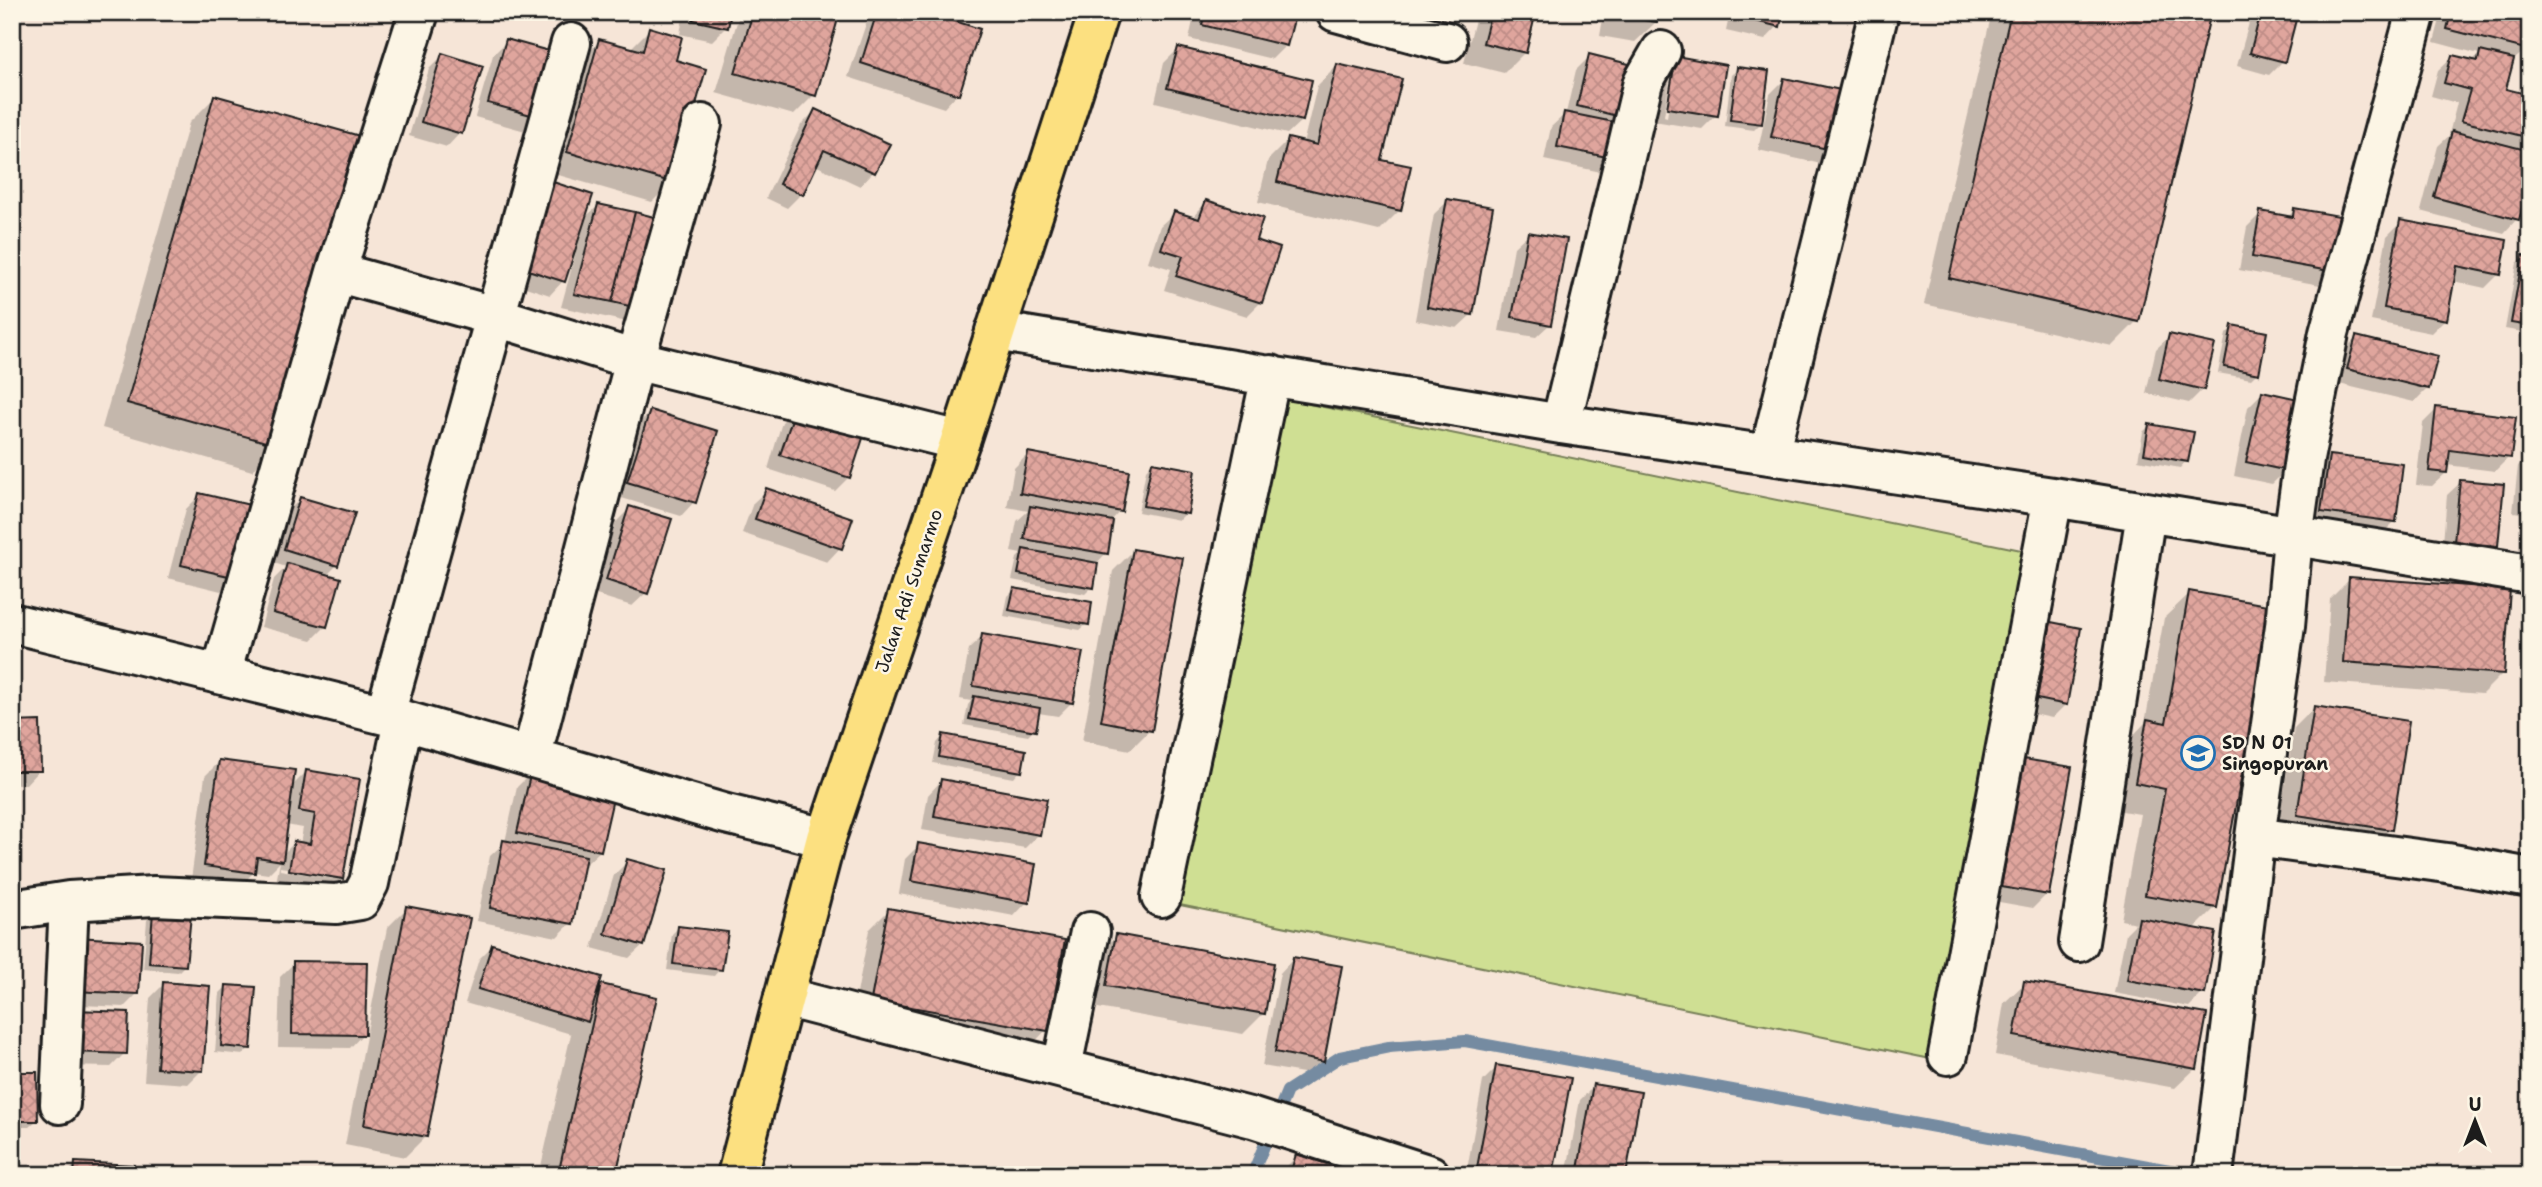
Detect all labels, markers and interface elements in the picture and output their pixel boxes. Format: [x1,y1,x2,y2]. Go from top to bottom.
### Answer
street label: Jalan Adi Sumarmo [870,506,948,676]
place label: SD N 01 Singopuran [2222,731,2328,776]
school or university icon: SD N 01 Singopuran [2179,734,2217,772]
north arrow [2440,1086,2510,1156]
text: U [2469,1092,2482,1117]

